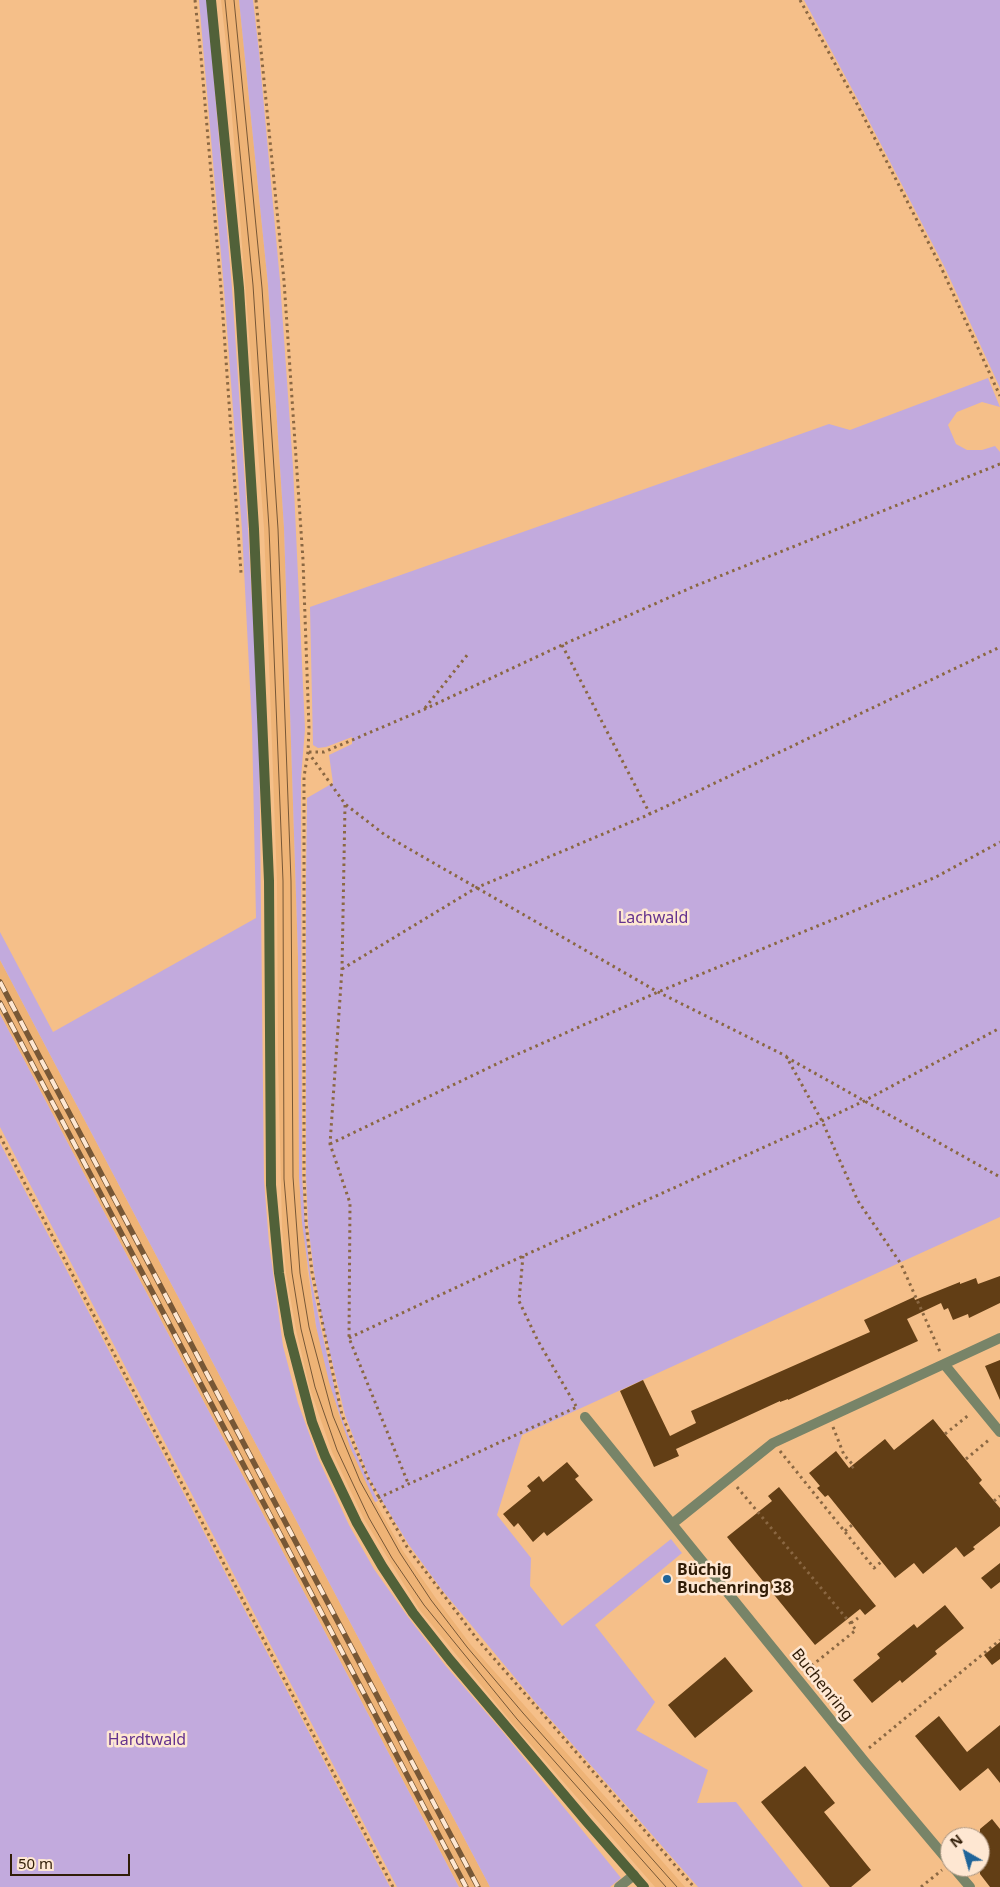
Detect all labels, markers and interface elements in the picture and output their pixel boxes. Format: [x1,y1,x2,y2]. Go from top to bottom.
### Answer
park label: Lachwald [618,908,688,928]
place label: Büchig Buchenring 38 [677,1560,792,1598]
marker: Büchig Buchenring 38 [661,1573,673,1585]
street label: Buchenring [787,1645,857,1725]
park label: Hardtwald [108,1730,186,1750]
north arrow [940,1827,990,1877]
text: N [946,1830,966,1852]
scale bar [12,1844,132,1876]
text: 50 m [18,1853,53,1873]

